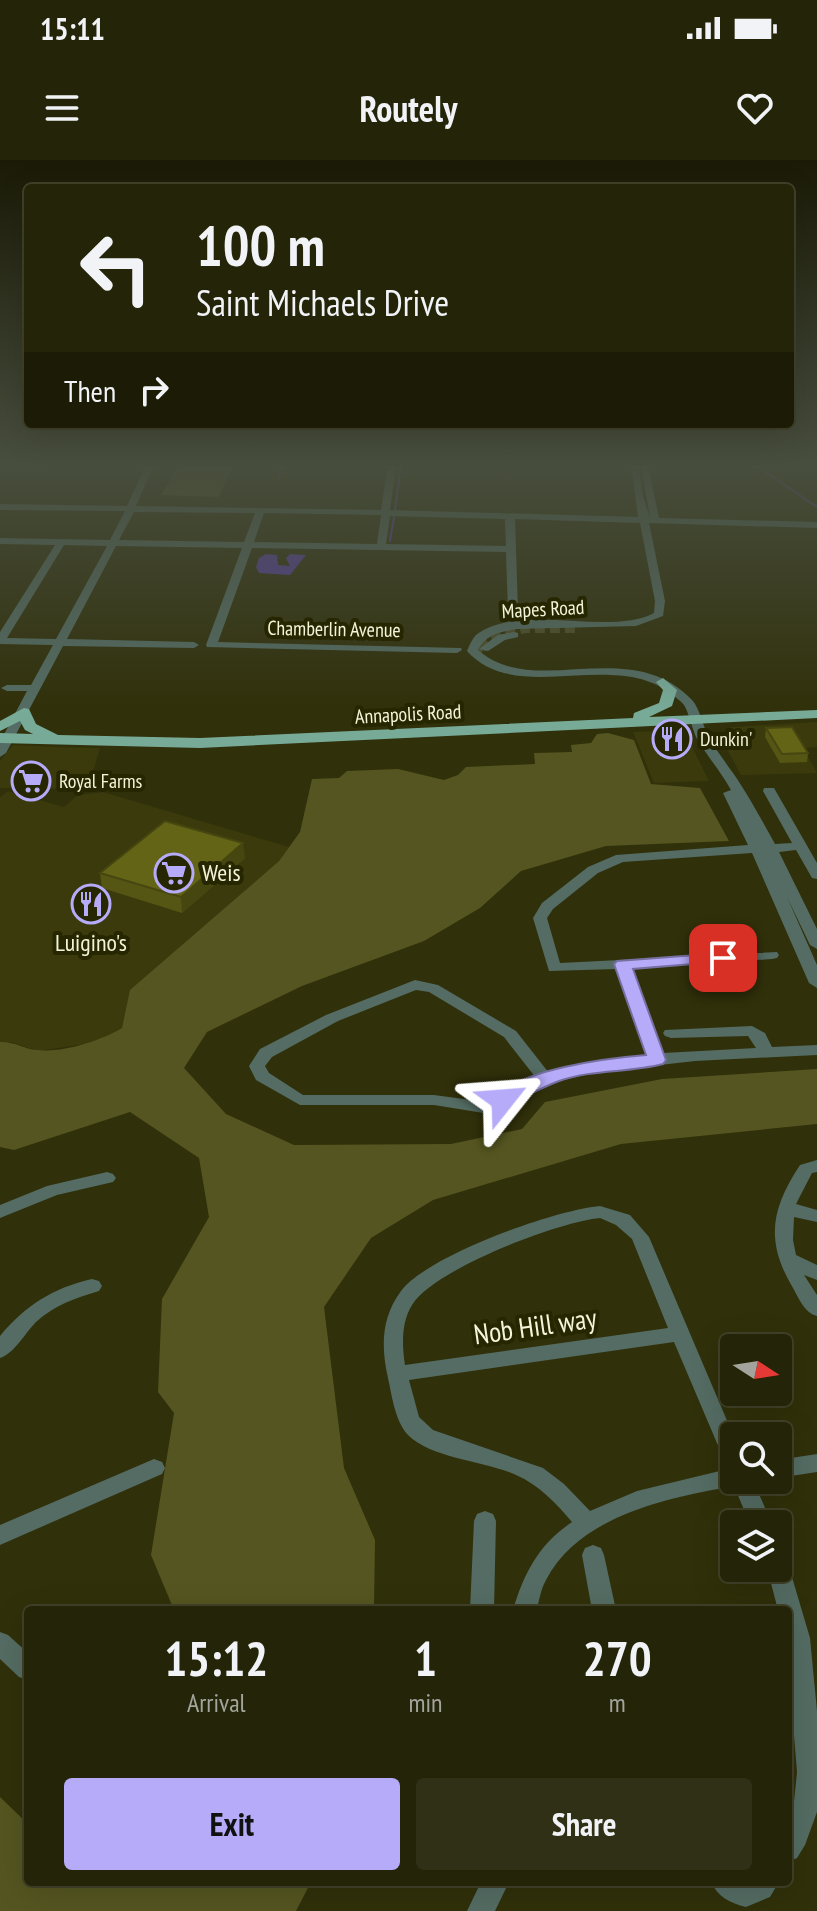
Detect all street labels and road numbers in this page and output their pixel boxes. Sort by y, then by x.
street label: Mapes Road [501,594,585,624]
street label: Chamberlin Avenue [267,615,401,643]
street label: Annapolis Road [354,698,462,730]
street label: Nob Hill way [471,1299,599,1352]

